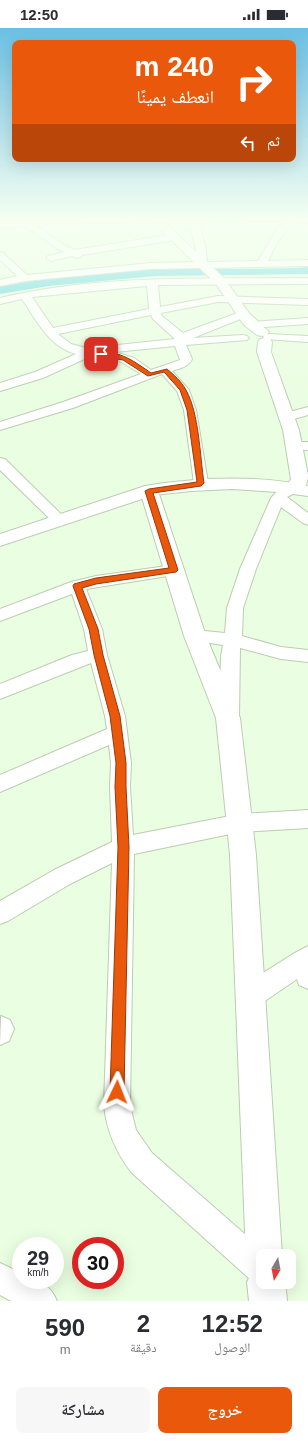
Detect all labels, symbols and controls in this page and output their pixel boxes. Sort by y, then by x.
text: 12:50 [20,6,58,23]
text: 240 m [135,51,214,82]
icon: right [228,56,280,108]
text: انعطف يمينًا [136,87,214,107]
icon: left [237,132,259,154]
text: ثم [267,132,280,149]
pin [84,337,118,371]
icon: arrive [90,343,112,365]
position arrow [96,1071,138,1113]
speed limit sign: 30 [72,1237,124,1289]
text: 29 [27,1247,49,1269]
north arrow [256,1249,296,1289]
map controls [256,1249,296,1289]
text: km/h [27,1267,49,1278]
text: 2 [137,1310,150,1337]
text: 12:52 [202,1310,263,1337]
text: 590 [45,1314,85,1341]
text: دقيقة [130,1340,157,1355]
text: الوصول [214,1340,250,1355]
text: m [60,1342,70,1357]
button: مشاركة [16,1387,150,1433]
button: خروج [158,1387,292,1433]

